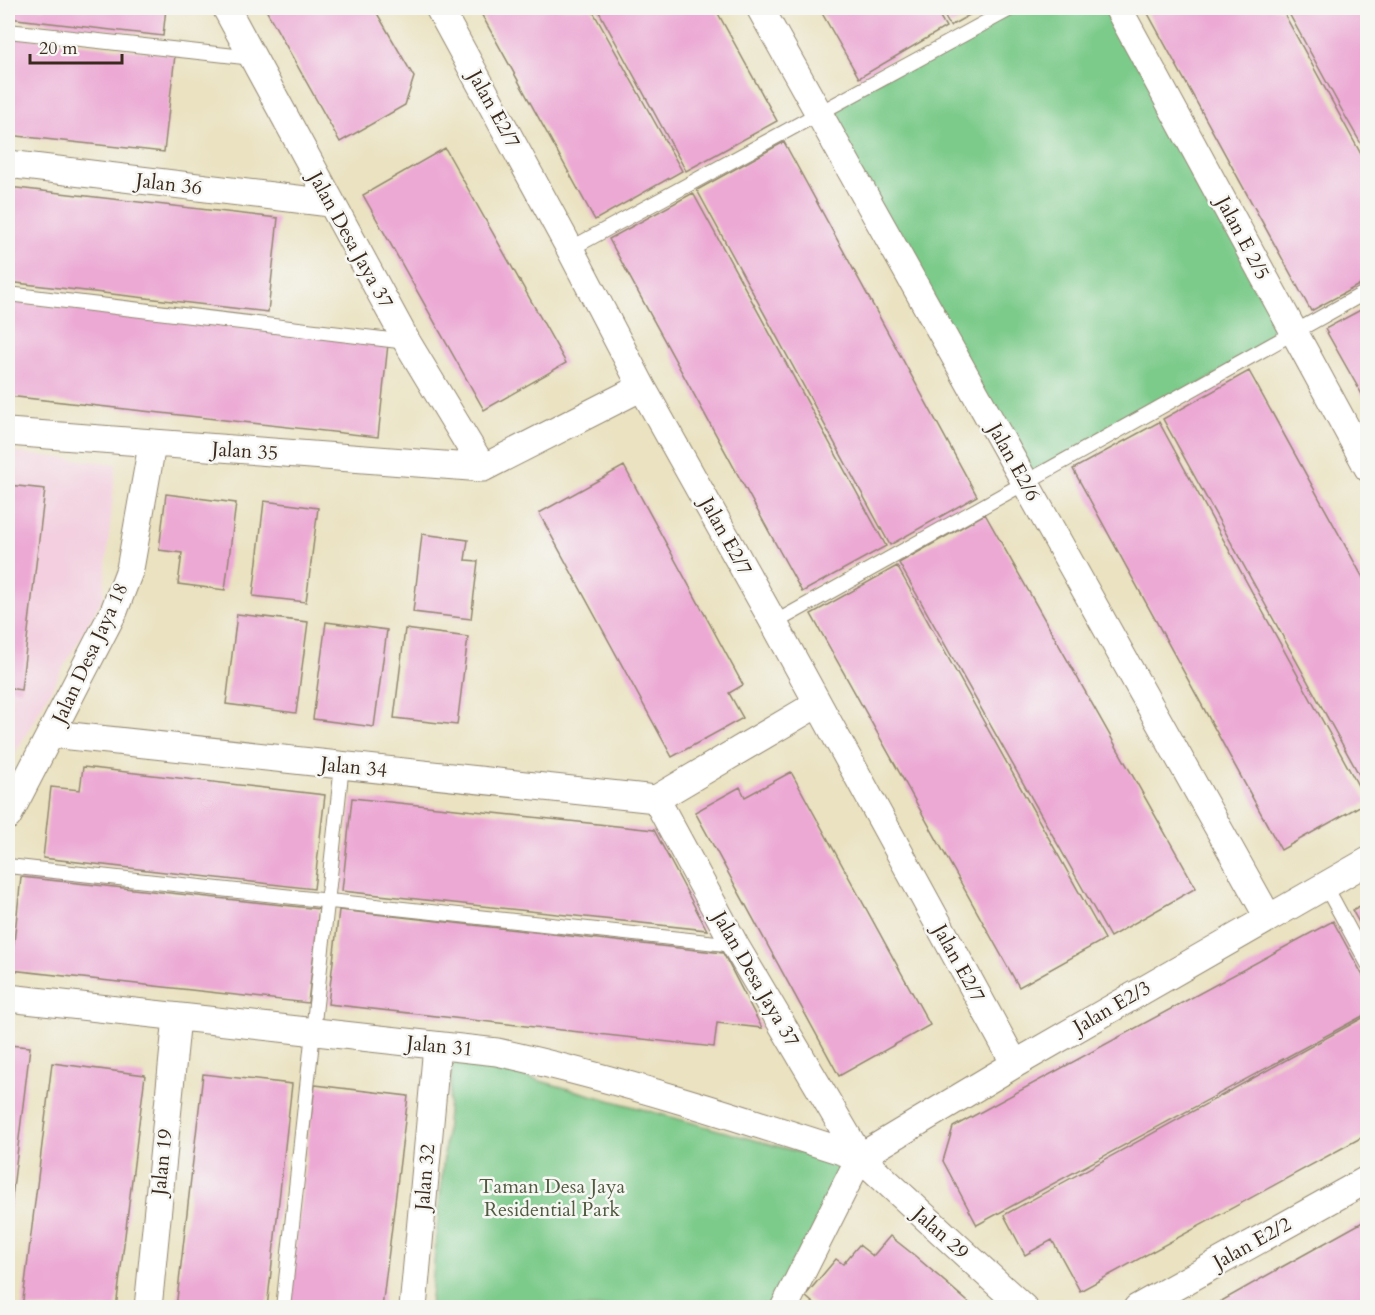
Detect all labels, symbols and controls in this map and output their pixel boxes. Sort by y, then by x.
scale bar [30,27,122,65]
text: 20 m [39,36,78,61]
street label: Jalan E2/7 [460,63,526,153]
street label: Jalan Desa Jaya 37 [301,164,400,313]
street label: Jalan 36 [131,166,204,201]
street label: Jalan E 2/5 [1208,189,1276,284]
street label: Jalan E2/6 [980,416,1046,506]
street label: Jalan 35 [208,435,279,467]
street label: Jalan E2/7 [692,490,758,580]
street label: Jalan Desa Jaya 18 [44,578,134,730]
street label: Jalan 34 [317,750,388,784]
street label: Jalan Desa Jaya 37 [705,904,806,1052]
street label: Jalan E2/7 [925,917,991,1007]
street label: Jalan E2/3 [1066,974,1156,1041]
street label: Jalan 31 [403,1029,474,1063]
street label: Jalan 19 [145,1128,179,1199]
street label: Jalan 32 [408,1143,441,1214]
park label: Taman Desa Jaya Residential Park [479,1173,625,1223]
street label: Jalan 29 [905,1199,975,1265]
street label: Jalan E2/2 [1206,1211,1296,1277]

